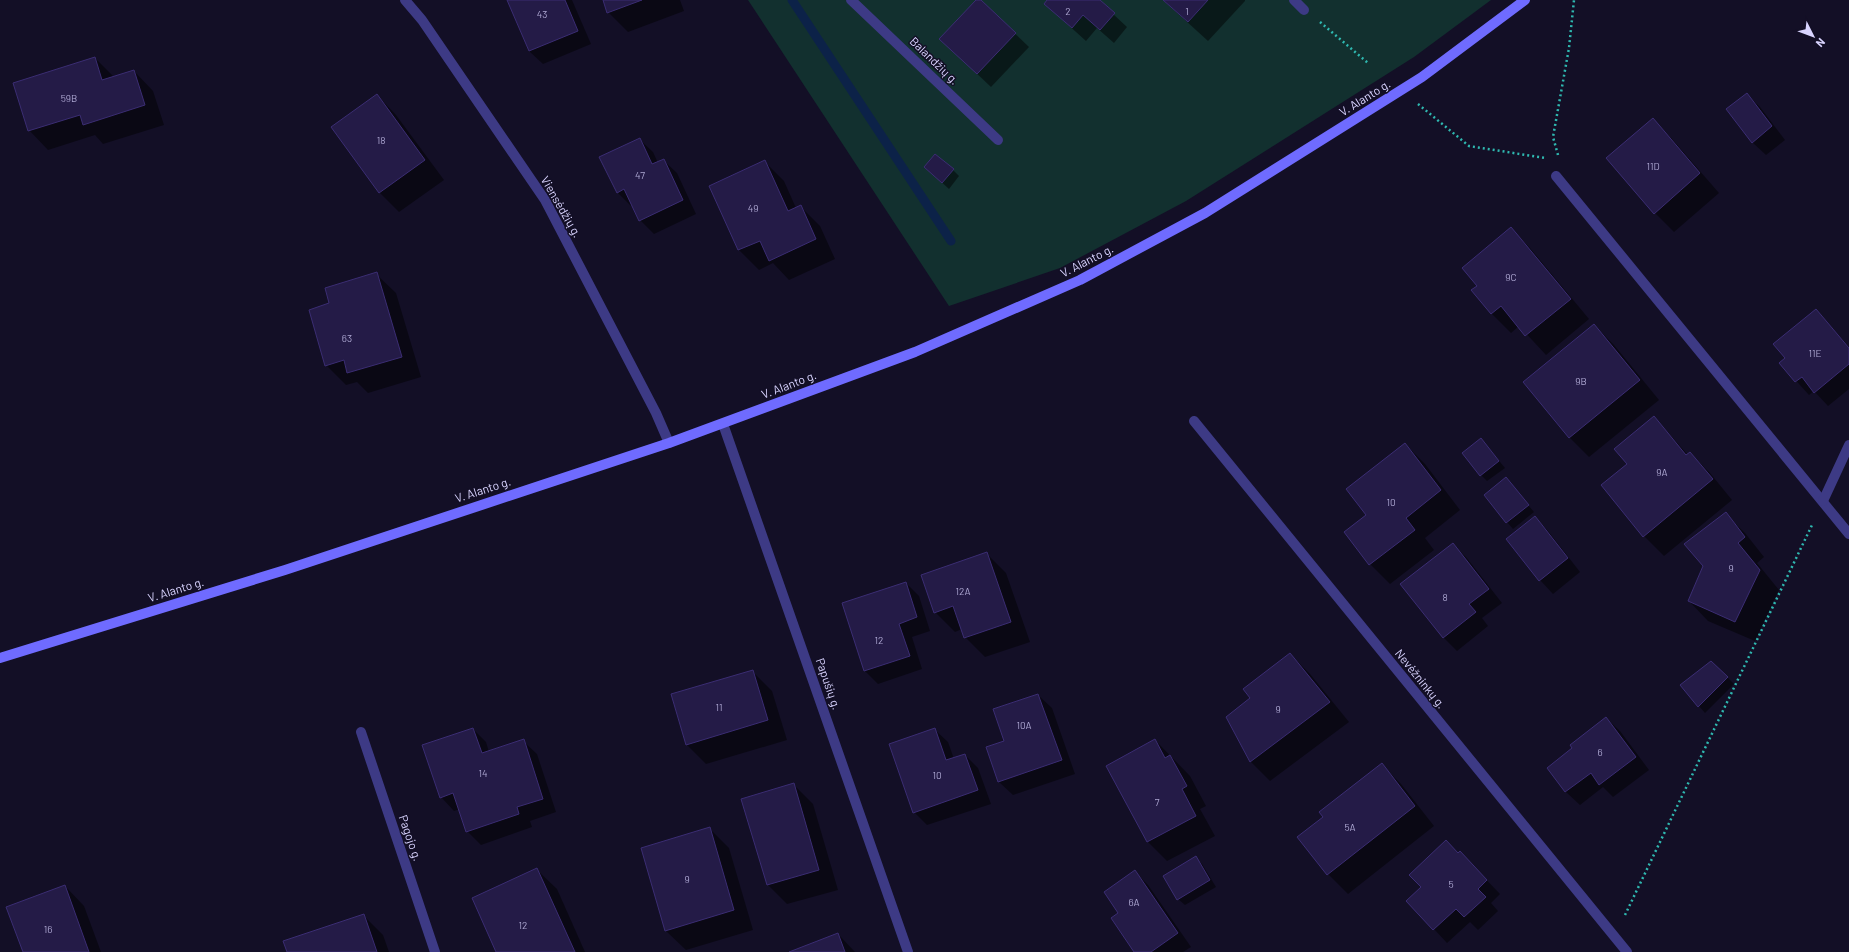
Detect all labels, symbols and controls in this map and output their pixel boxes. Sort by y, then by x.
house number: 2 [1065,5,1071,17]
house number: 1 [1185,5,1189,17]
house number: 43 [537,8,547,20]
north arrow [1793,16,1833,56]
street label: Balandžių g. [907,34,962,87]
text: N [1814,36,1828,50]
street label: V. Alanto g. [1336,76,1393,118]
house number: 59B [61,92,77,104]
house number: 18 [377,134,385,146]
house number: 11D [1646,160,1660,172]
house number: 47 [635,169,645,181]
street label: Viensėdžių g. [539,173,585,240]
house number: 49 [748,202,758,214]
street label: V. Alanto g. [1058,241,1115,279]
house number: 9C [1505,271,1517,283]
house number: 63 [342,332,352,344]
house number: 11E [1808,347,1822,359]
street label: V. Alanto g. [759,367,818,401]
house number: 9B [1575,375,1587,387]
house number: 9A [1656,466,1668,478]
street label: V. Alanto g. [453,473,512,505]
house number: 10 [1386,496,1396,508]
house number: 9 [1728,562,1734,574]
street label: V. Alanto g. [146,574,205,604]
house number: 12A [956,585,970,597]
house number: 8 [1442,591,1448,603]
house number: 12 [875,634,883,646]
street label: Nevėžninkų g. [1393,646,1449,711]
street label: Papušių g. [814,656,844,711]
house number: 11 [715,701,723,713]
house number: 9 [1275,703,1281,715]
house number: 10A [1016,719,1032,731]
house number: 6 [1597,746,1603,758]
house number: 14 [478,767,488,779]
house number: 10 [932,769,942,781]
house number: 7 [1155,796,1160,808]
street label: Pagojo g. [397,813,425,863]
house number: 5A [1344,821,1356,833]
house number: 9 [684,873,690,885]
house number: 5 [1448,878,1454,890]
house number: 6A [1128,896,1140,908]
house number: 12 [519,919,527,931]
house number: 16 [44,923,52,935]

